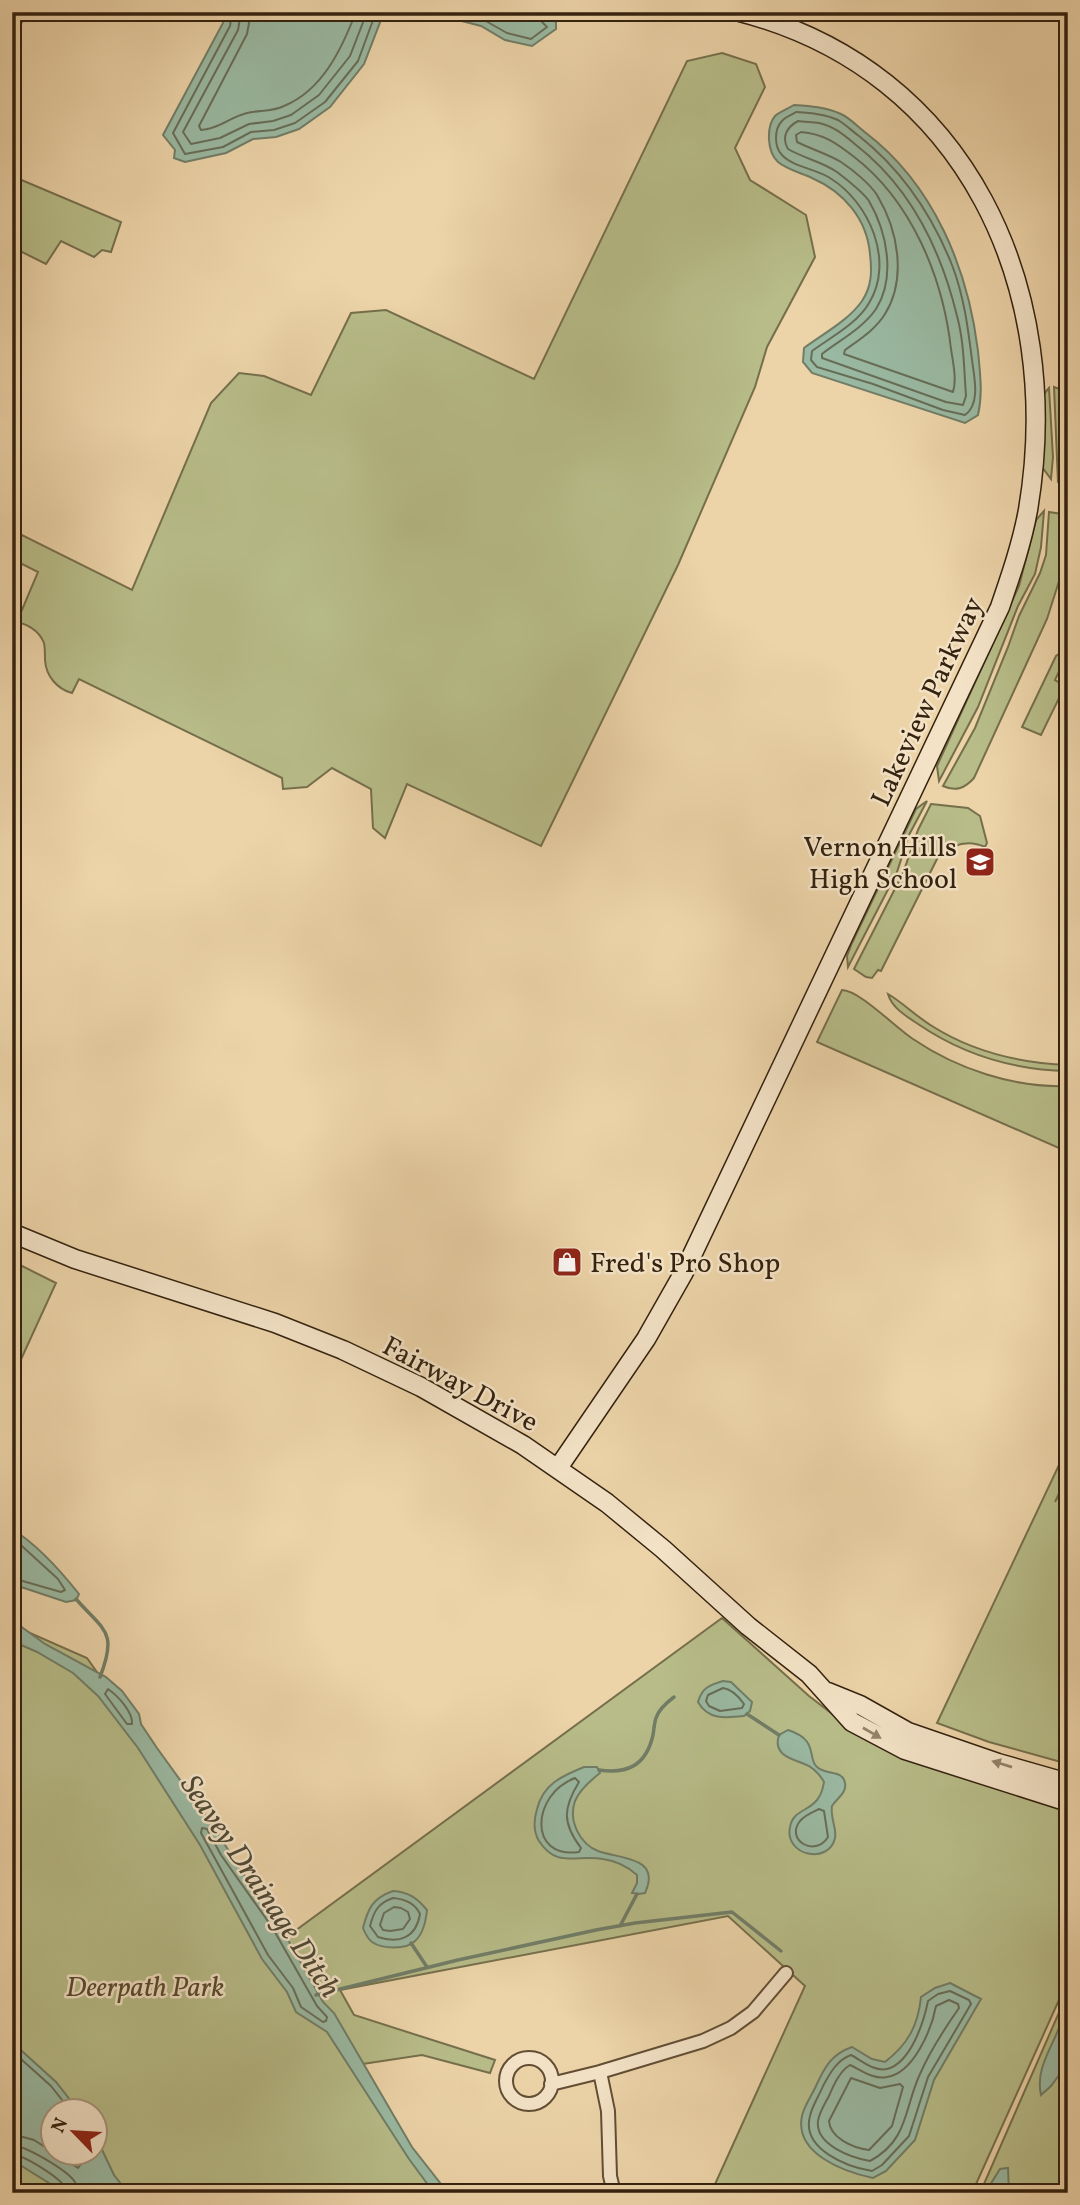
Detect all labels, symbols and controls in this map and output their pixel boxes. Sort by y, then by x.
street label: Lakeview Parkway [863,591,994,813]
place label: Vernon Hills High School [803,829,957,900]
school or university icon: Vernon Hills High School [963,845,997,879]
shop icon: Fred's Pro Shop [550,1245,584,1279]
place label: Fred's Pro Shop [590,1245,780,1284]
street label: Fairway Drive [375,1328,545,1443]
one-way arrow [863,1727,882,1740]
one-way arrow [992,1759,1013,1769]
water label: Seavey Drainage Ditch [169,1767,350,2007]
park label: Deerpath Park [66,1969,224,2008]
north arrow [38,2096,108,2166]
text: N [46,2114,75,2137]

